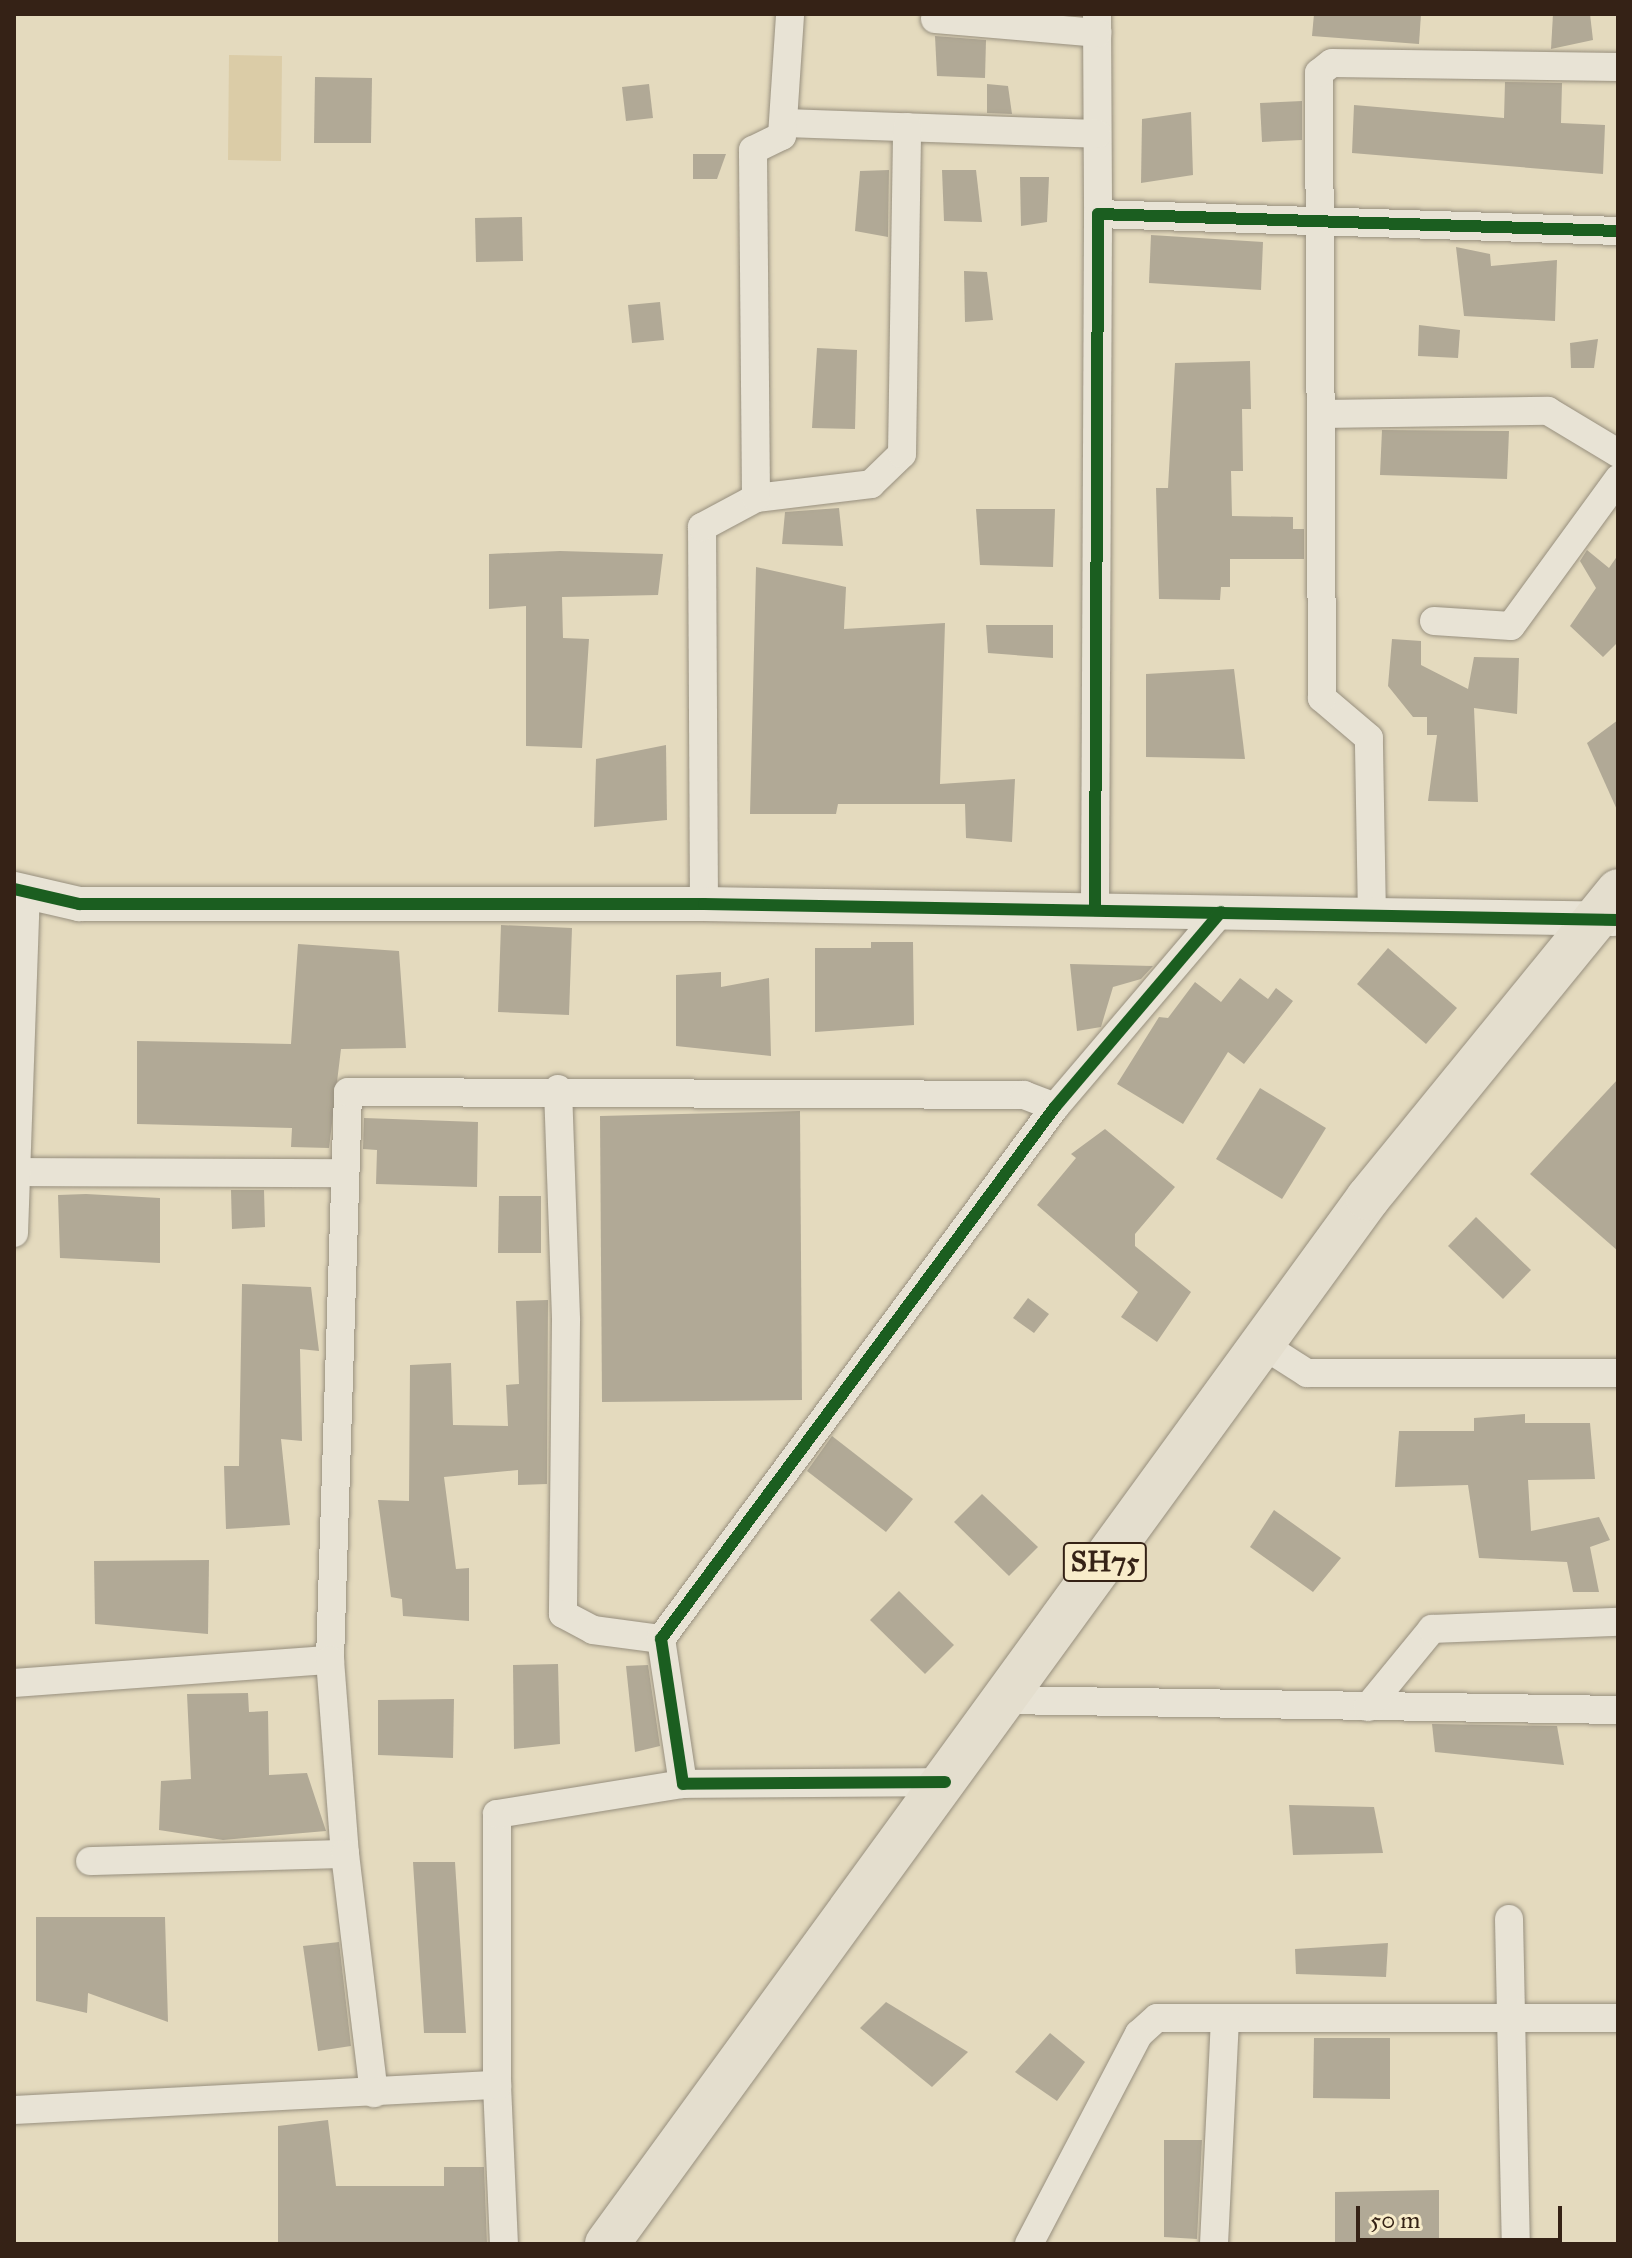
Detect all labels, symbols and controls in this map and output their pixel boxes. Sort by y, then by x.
road number: SH75 [1061,1538,1149,1586]
scale bar [1360,2190,1566,2240]
text: 50 m [1370,2205,1420,2235]

